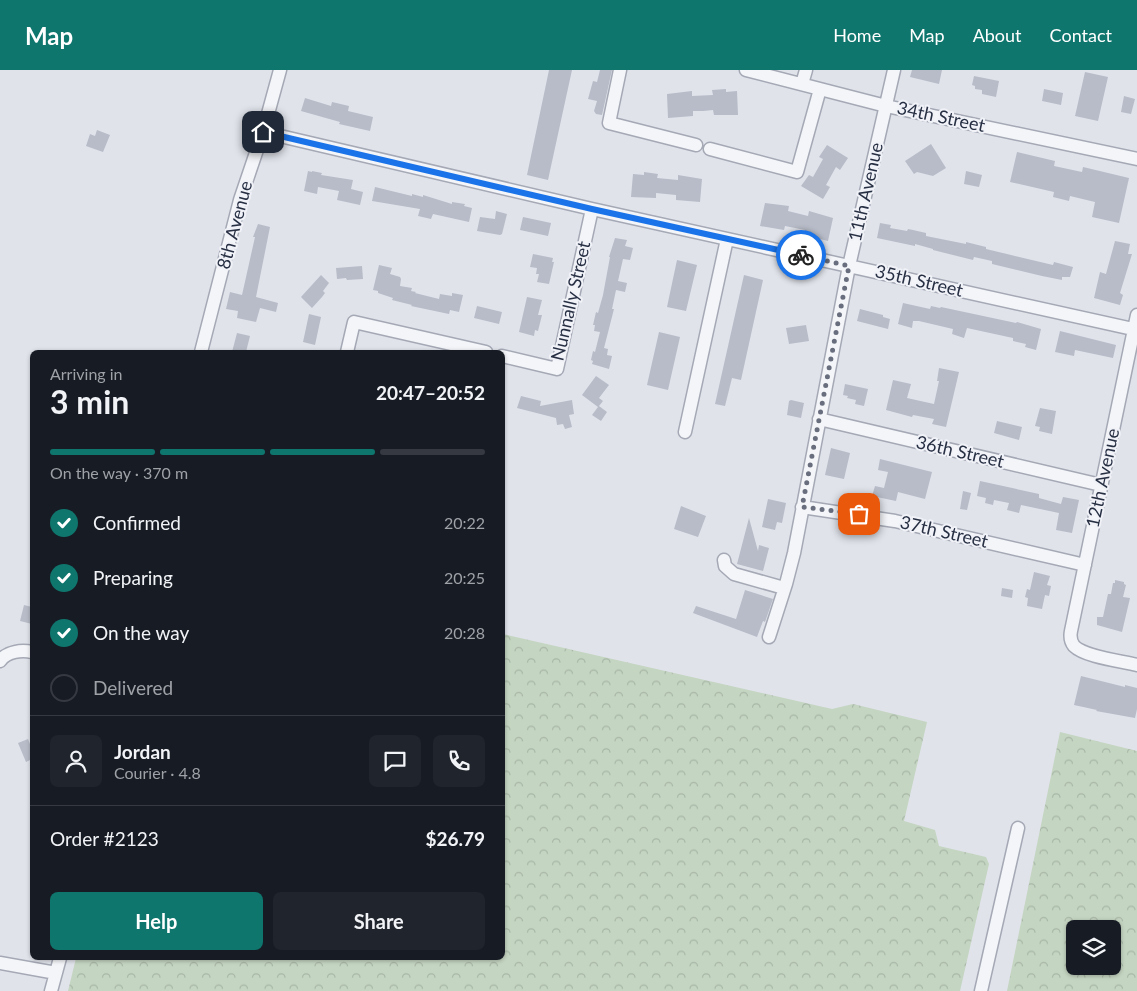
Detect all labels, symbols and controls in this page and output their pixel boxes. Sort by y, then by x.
text: Map [25,21,73,50]
text: Home [833,24,881,46]
text: Map [909,24,945,46]
text: About [973,24,1022,46]
text: Contact [1050,24,1112,46]
street label: 34th Street [895,96,988,136]
pin [242,111,284,153]
icon: home [249,118,277,146]
street label: 11th Avenue [843,140,887,243]
street label: 8th Avenue [212,178,256,271]
courier [776,230,826,280]
street label: Nunnally Street [546,238,595,363]
icon: bike [787,241,815,269]
street label: 35th Street [873,259,966,301]
text: Arriving in [50,364,123,383]
text: 20:47–20:52 [376,381,485,404]
text: 3 min [50,382,129,421]
street label: 12th Avenue [1081,426,1123,529]
street label: 36th Street [914,430,1007,472]
text: On the way · 370 m [50,463,188,482]
pin [838,493,880,535]
icon: bag [845,500,873,528]
icon: check [50,509,78,537]
street label: 37th Street [898,510,991,552]
text: Confirmed [93,511,181,534]
text: 20:22 [444,513,485,532]
icon: check [50,564,78,592]
text: Preparing [93,566,173,589]
text: 20:25 [444,568,485,587]
icon: check [50,619,78,647]
text: On the way [93,621,189,644]
text: 20:28 [444,623,485,642]
text: Delivered [93,676,173,699]
button: person [50,735,102,787]
button: chat [369,735,421,787]
button: phone [433,735,485,787]
text: Jordan [114,740,171,763]
text: Courier · 4.8 [114,763,201,782]
text: Order #2123 [50,827,159,850]
text: $26.79 [425,827,485,850]
button: Help [50,892,263,950]
button: Share [273,892,485,950]
map controls [1066,920,1121,975]
button: layers [1066,920,1121,975]

